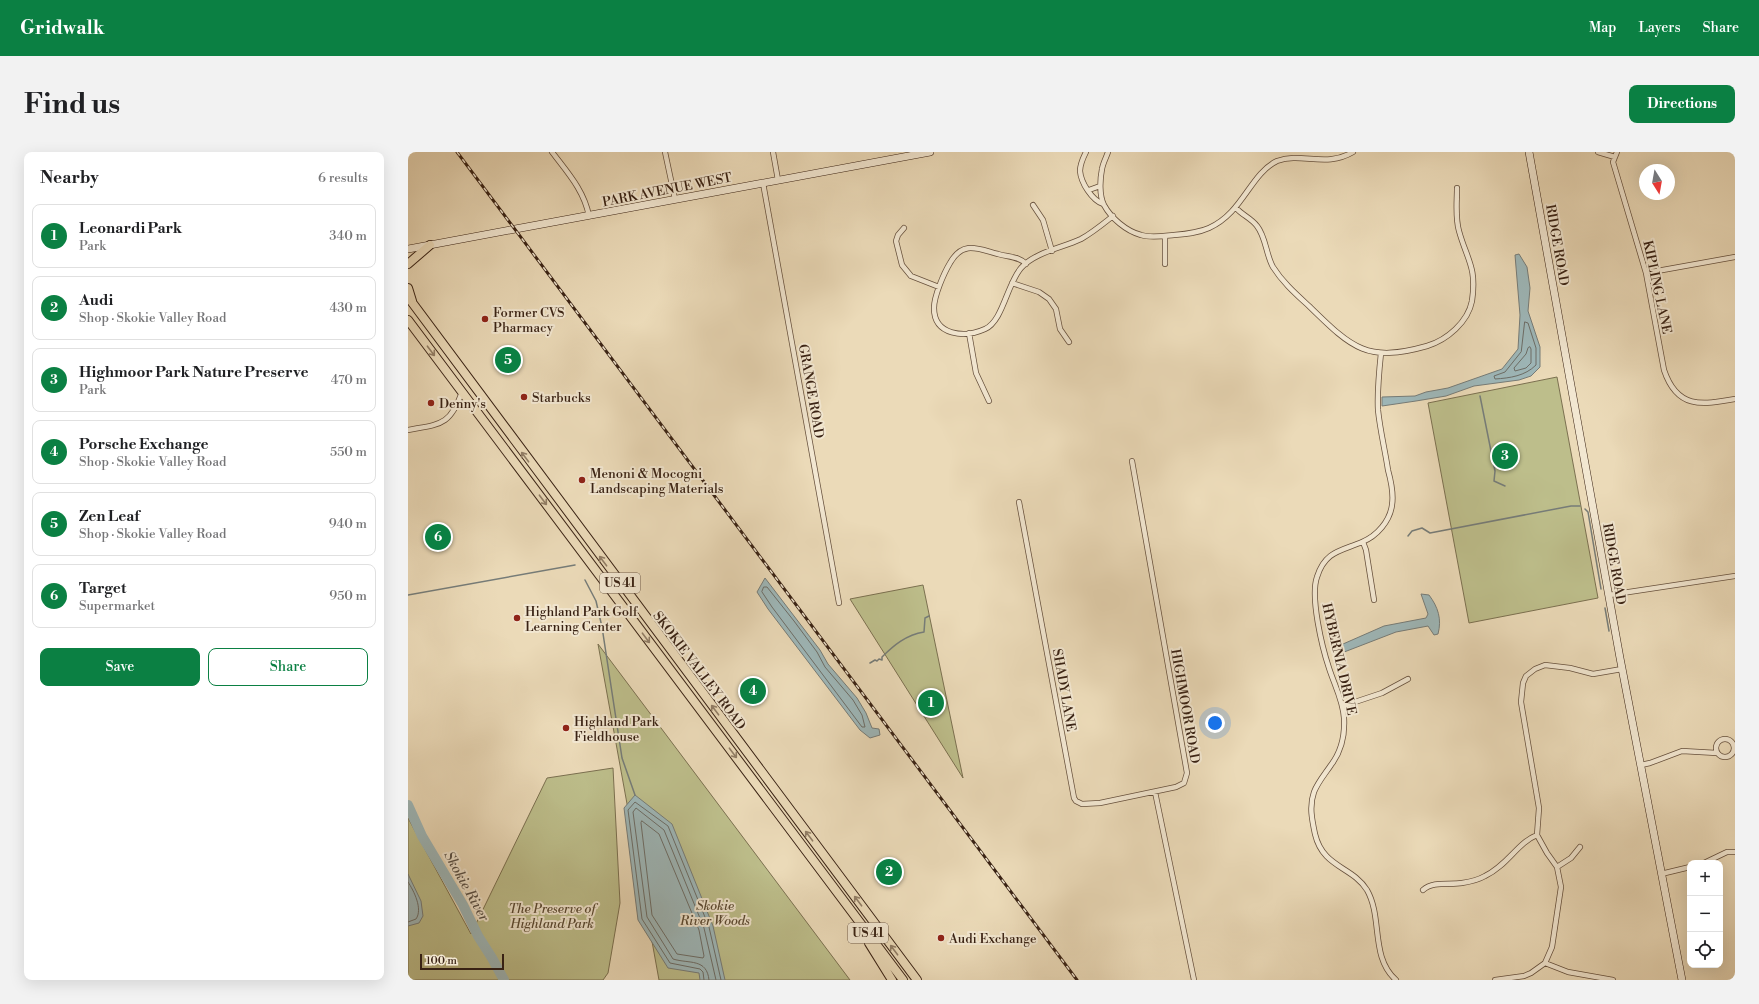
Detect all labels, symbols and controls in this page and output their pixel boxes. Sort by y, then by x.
text: Gridwalk [20,16,104,40]
text: Map [1589,19,1616,37]
text: Layers [1638,19,1681,37]
text: Share [1703,19,1739,37]
button: Directions [1629,85,1735,123]
text: Find us [24,87,120,122]
north arrow [1639,164,1675,200]
text: Nearby [40,167,99,189]
text: 6 results [318,170,368,186]
street label: PARK AVENUE WEST [601,170,733,210]
street label: RIDGE ROAD [1542,203,1572,287]
text: Leonardi Park [79,219,182,238]
text: 1 [51,228,57,244]
text: 340 m [329,228,367,244]
text: Park [79,238,106,254]
street label: KIPLING LANE [1639,239,1675,335]
text: Audi [79,291,113,310]
text: 2 [50,300,58,316]
text: 430 m [329,300,367,316]
place label: Former CVS Pharmacy [493,305,565,336]
text: Shop · Skokie Valley Road [79,310,226,326]
marker: Former CVS Pharmacy [480,314,490,324]
street label: GRANGE ROAD [795,343,827,440]
pin: 5 [495,345,521,375]
one-way arrow [427,346,436,357]
text: Highmoor Park Nature Preserve [79,363,308,382]
text: 3 [50,372,58,388]
text: 470 m [331,372,367,388]
text: Park [79,382,106,398]
place label: Starbucks [532,390,591,406]
marker: Starbucks [519,392,529,402]
place label: Denny's [439,396,486,412]
marker: Denny's [426,398,436,408]
text: Porsche Exchange [79,435,208,454]
pin: 3 [1492,441,1518,471]
text: 4 [50,444,58,460]
text: 550 m [330,444,367,460]
one-way arrow [521,451,530,462]
text: Shop · Skokie Valley Road [79,454,226,470]
place label: Menoni & Mocogni Landscaping Materials [590,466,724,497]
marker: Menoni & Mocogni Landscaping Materials [577,475,587,485]
one-way arrow [539,494,547,505]
text: Zen Leaf [79,507,140,526]
text: 5 [50,516,58,532]
text: 940 m [329,516,367,532]
pin: 6 [425,522,451,552]
street label: RIDGE ROAD [1599,522,1629,606]
text: Shop · Skokie Valley Road [79,526,226,542]
one-way arrow [599,555,607,566]
road number: US 41 [600,573,640,593]
text: Target [79,579,126,598]
text: 6 [50,588,58,604]
text: 950 m [329,588,367,604]
text: Supermarket [79,598,155,614]
street label: HYBERNIA DRIVE [1318,602,1360,717]
place label: Highland Park Golf Learning Center [525,604,639,635]
street label: SKOKIE VALLEY ROAD [649,608,749,733]
marker: Highland Park Golf Learning Center [512,613,522,623]
one-way arrow [642,632,650,643]
street label: SHADY LANE [1049,647,1079,733]
button: Save [40,648,200,686]
button: Share [208,648,368,686]
street label: HIGHMOOR ROAD [1167,648,1203,765]
pin: 4 [740,676,766,706]
pin: 1 [918,688,944,718]
one-way arrow [711,704,719,715]
your location [1205,713,1225,733]
place label: Highland Park Fieldhouse [574,714,660,745]
marker: Highland Park Fieldhouse [561,723,571,733]
one-way arrow [729,747,737,758]
one-way arrow [805,831,813,842]
water label: Skokie River [439,848,493,926]
pin: 2 [876,857,902,887]
map controls [1687,860,1723,968]
button: + [1687,860,1723,896]
one-way arrow [854,896,862,907]
button: − [1687,896,1723,932]
park label: Skokie River Woods [679,898,750,929]
park label: The Preserve of Highland Park [509,901,598,932]
road number: US 41 [848,923,888,943]
place label: Audi Exchange [948,931,1037,947]
button: locate [1687,932,1723,968]
marker: Audi Exchange [936,933,946,943]
one-way arrow [890,944,898,955]
scale bar [420,952,504,971]
text: 100 m [426,954,457,968]

